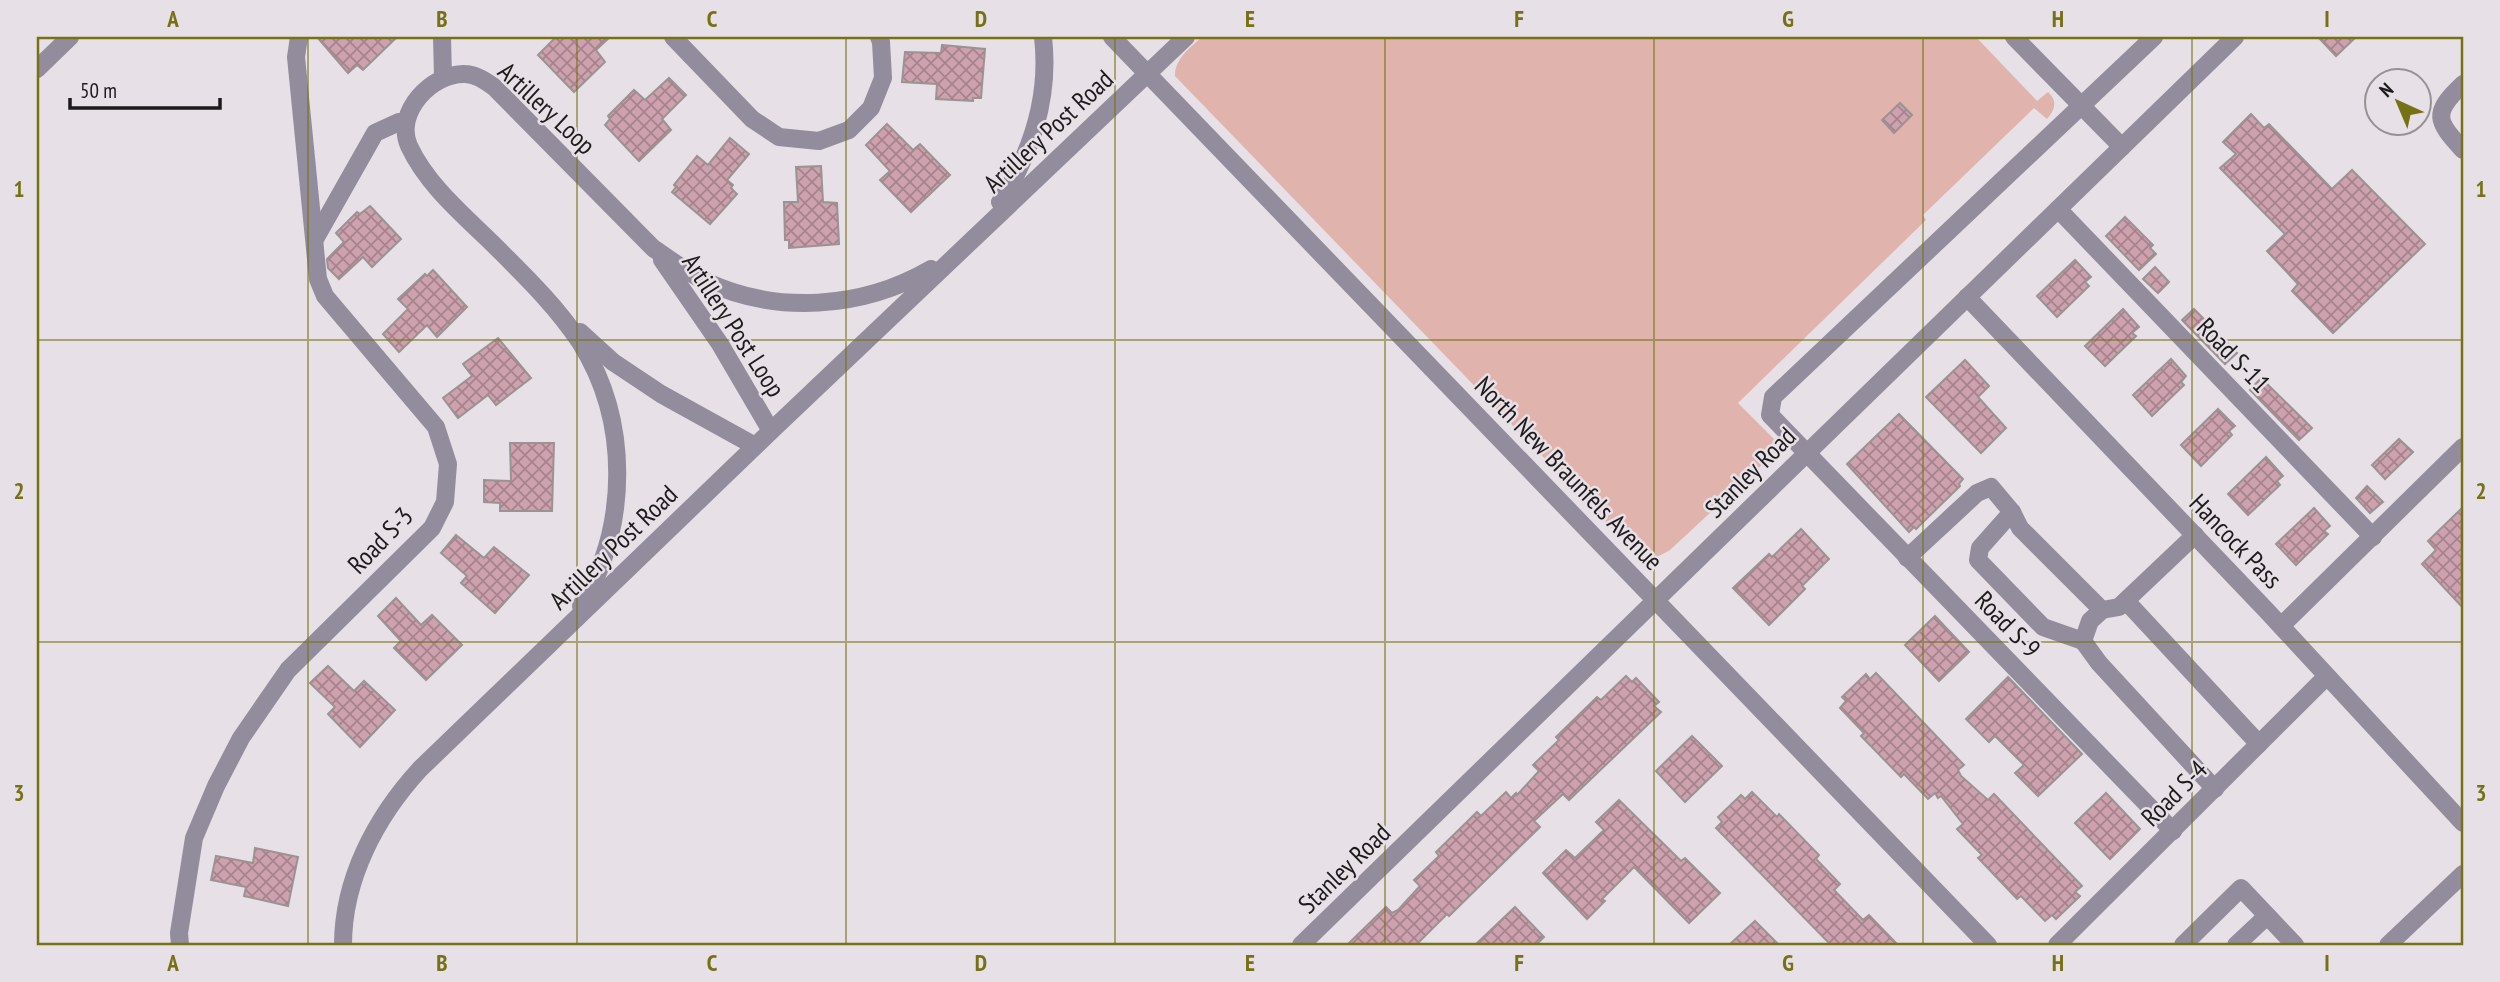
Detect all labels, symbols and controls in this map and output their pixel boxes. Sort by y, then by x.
text: A [166,4,179,33]
text: B [436,4,448,33]
text: C [707,4,718,33]
text: D [975,4,987,33]
text: E [1245,4,1255,33]
text: F [1514,4,1524,33]
text: G [1782,4,1794,33]
text: H [2052,4,2064,33]
text: I [2324,4,2330,33]
street label: Artillery Loop [492,55,602,161]
street label: Artillery Post Road [976,63,1120,199]
scale bar [70,66,220,110]
north arrow [2364,66,2434,136]
text: 50 m [80,77,117,104]
text: N [2374,78,2398,102]
text: 1 [14,174,25,203]
text: 1 [2476,174,2487,203]
street label: Artillery Post Loop [675,247,793,403]
street label: Road S-11 [2190,310,2278,400]
street label: North New Braunfels Avenue [1468,369,1670,577]
street label: Stanley Road [1698,420,1802,524]
text: 2 [14,476,25,505]
text: 2 [2476,476,2487,505]
street label: Artillery Post Road [542,478,684,616]
street label: Hancock Pass [2183,487,2289,595]
street label: Road S-3 [340,500,420,580]
street label: Road S-9 [1968,584,2048,664]
street label: Road S-4 [2134,753,2214,833]
text: 3 [14,778,25,807]
text: 3 [2476,778,2487,807]
street label: Stanley Road [1291,816,1397,920]
text: A [166,948,179,977]
text: B [436,948,448,977]
text: C [707,948,718,977]
text: D [975,948,987,977]
text: E [1245,948,1255,977]
text: F [1514,948,1524,977]
text: G [1782,948,1794,977]
text: H [2052,948,2064,977]
text: I [2324,948,2330,977]

